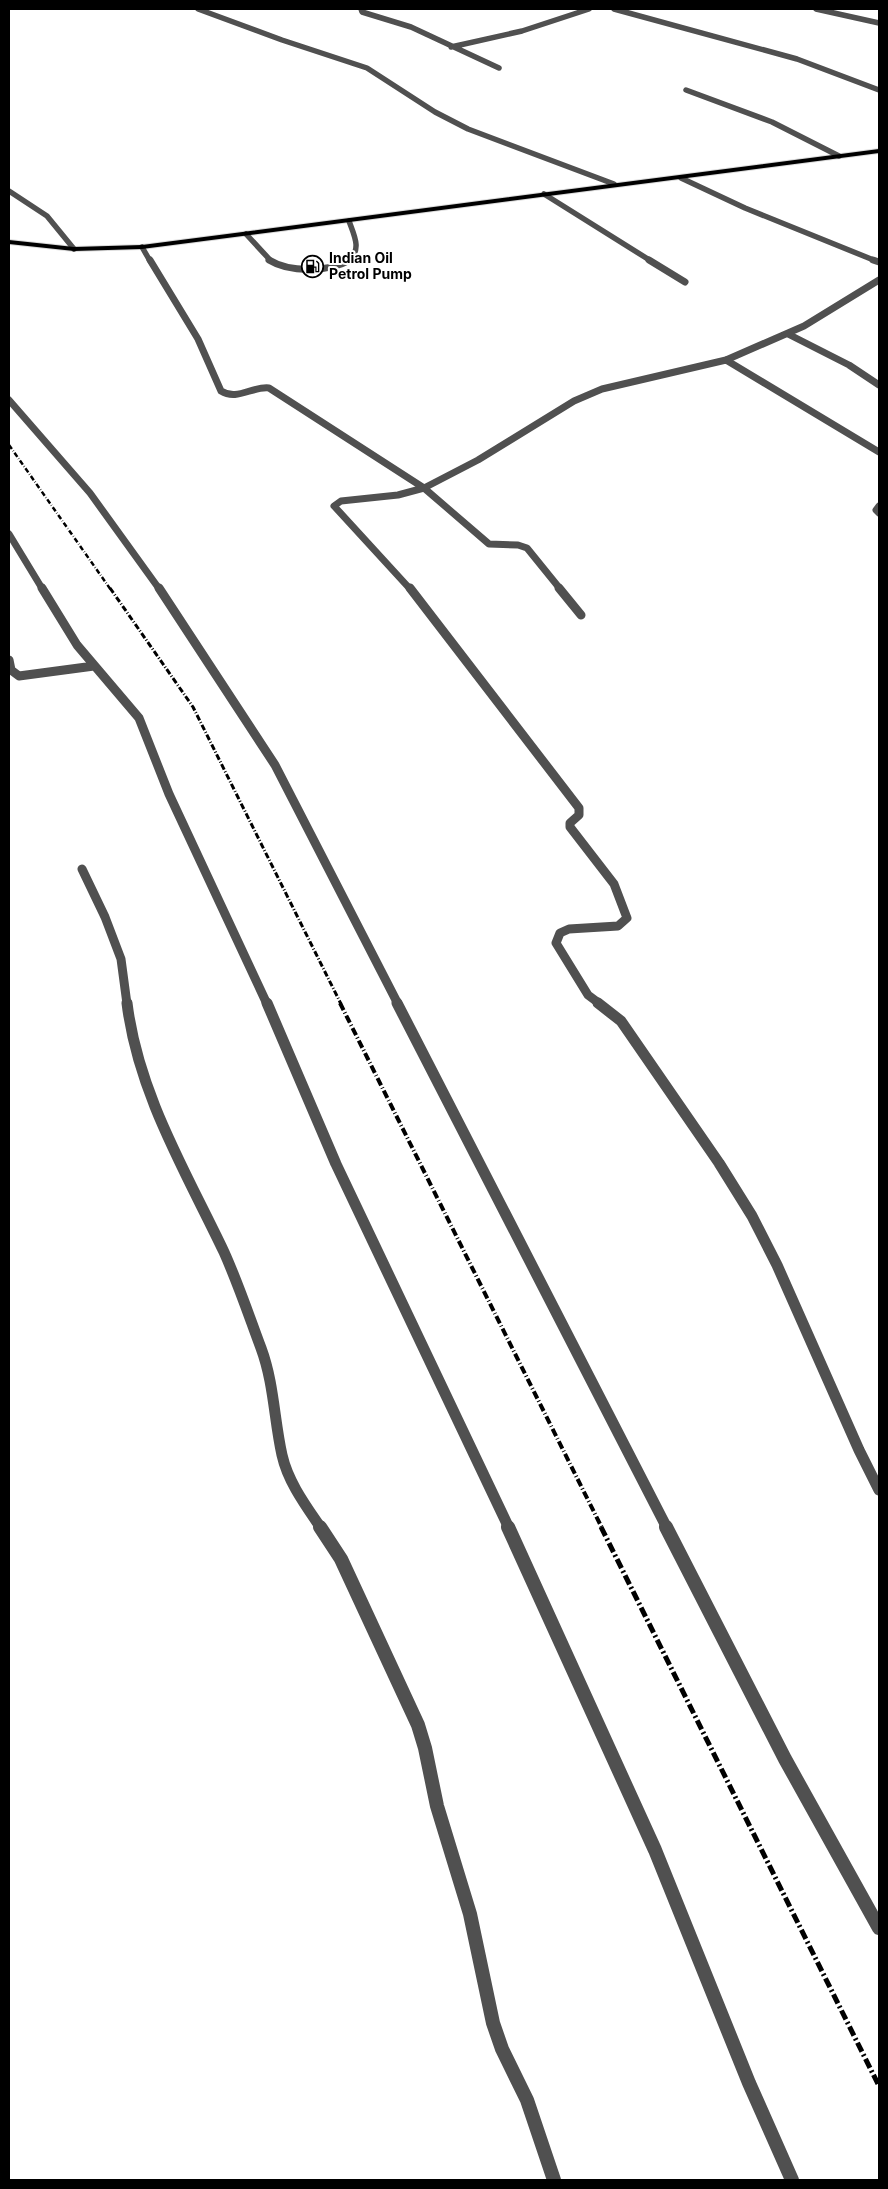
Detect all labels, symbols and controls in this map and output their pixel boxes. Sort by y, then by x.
place label: Indian Oil Petrol Pump [329,249,412,282]
fuel station icon: Indian Oil Petrol Pump [301,254,325,278]

